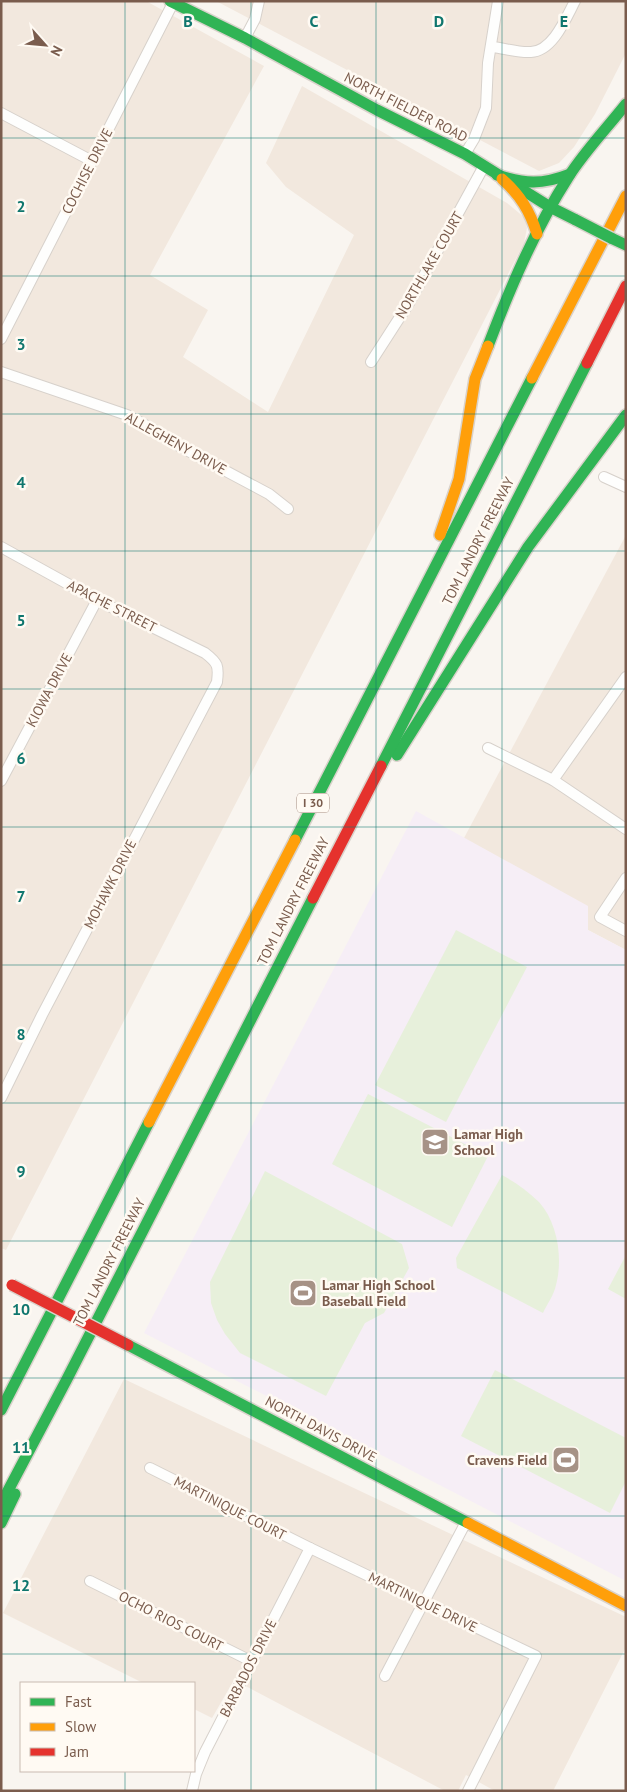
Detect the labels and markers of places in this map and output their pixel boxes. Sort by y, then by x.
place label: Lamar High School [454,1125,523,1159]
school or university icon: Lamar High School [420,1127,450,1157]
place label: Lamar High School Baseball Field [322,1276,436,1310]
sports icon: Lamar High School Baseball Field [288,1278,318,1308]
sports icon: Cravens Field [551,1445,581,1475]
place label: Cravens Field [467,1451,547,1469]

